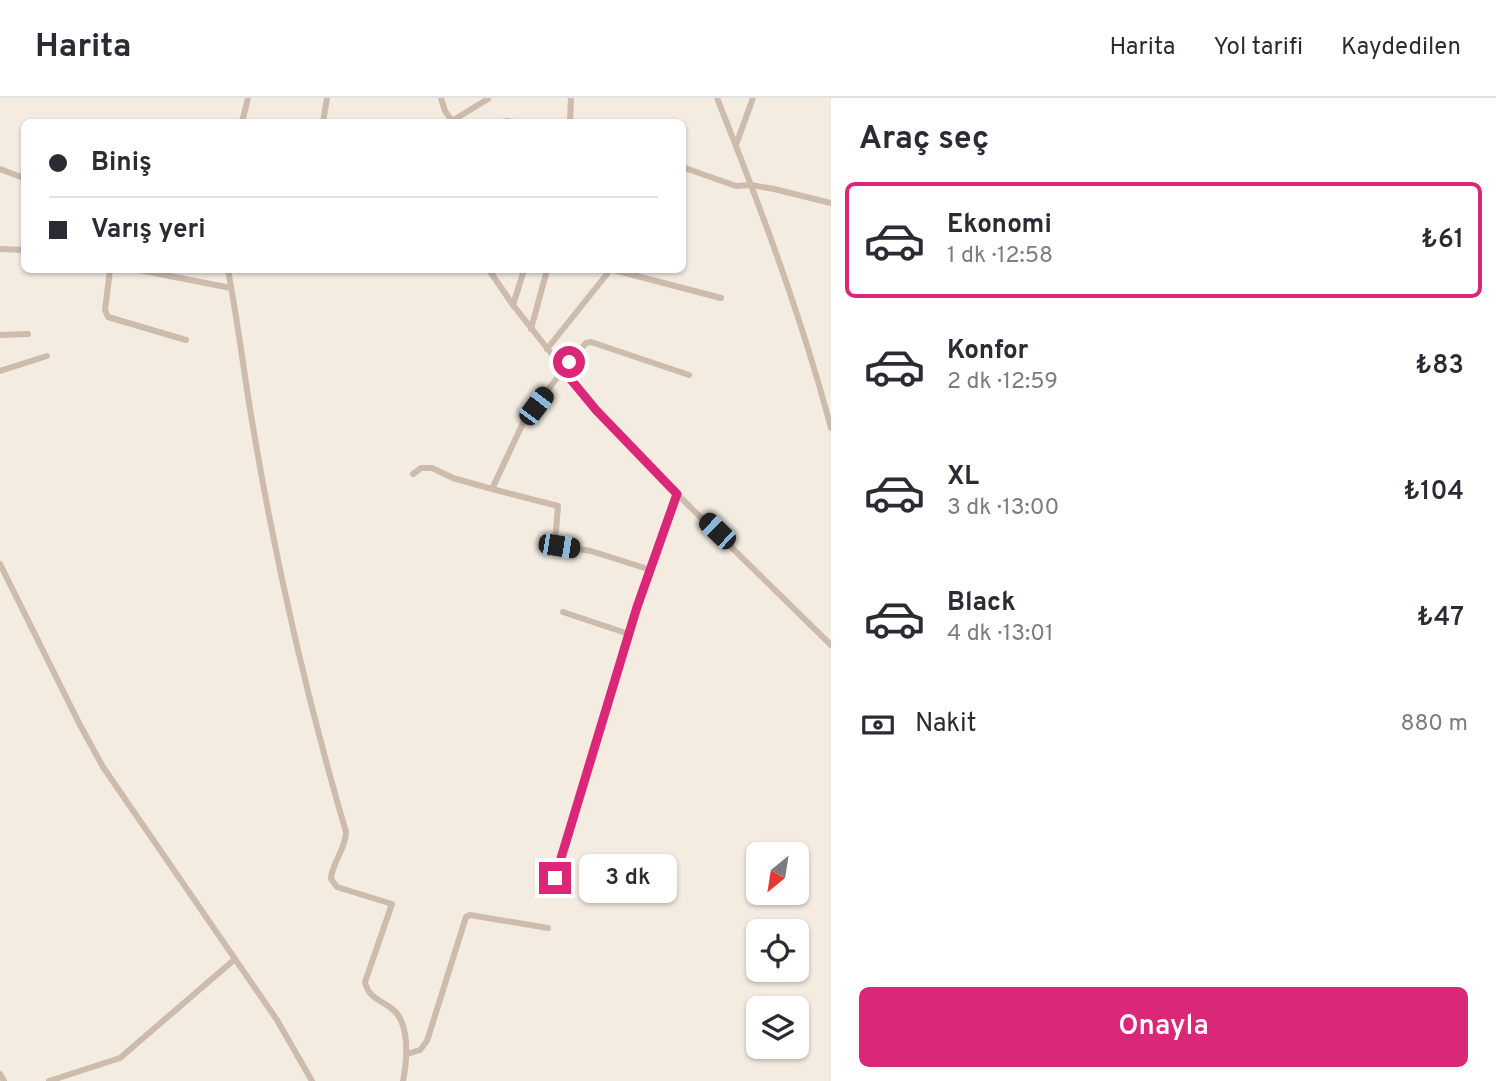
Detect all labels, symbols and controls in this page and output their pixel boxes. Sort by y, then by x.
text: Harita [35,27,132,69]
text: Harita [1110,33,1175,63]
text: Yol tarifi [1213,33,1303,63]
text: Kaydedilen [1341,33,1461,63]
text: Araç seç [859,120,989,160]
text: Biniş [91,147,152,180]
icon: car [863,209,926,272]
text: Ekonomi [947,209,1052,242]
text: Varış yeri [91,214,206,247]
text: ₺61 [1421,224,1464,257]
text: 1 dk · 12:58 [947,242,1053,271]
icon: car [863,335,926,398]
text: Konfor [947,335,1028,368]
route start [553,346,585,378]
text: ₺83 [1415,350,1464,383]
text: 2 dk · 12:59 [947,368,1058,397]
car [515,383,558,429]
icon: car [863,461,926,524]
text: XL [947,461,979,494]
text: ₺104 [1403,476,1464,509]
text: 3 dk · 13:00 [947,494,1059,523]
car [695,509,740,553]
car [537,532,582,560]
icon: car [863,587,926,650]
text: Black [947,587,1016,620]
text: ₺47 [1417,602,1464,635]
text: 4 dk · 13:01 [947,620,1054,649]
icon: cash [859,706,897,744]
text: Nakit [915,708,977,741]
text: 880 m [1400,710,1468,739]
north arrow [746,842,808,905]
map controls [746,842,809,1059]
callout: 3 dk [580,854,678,902]
route end [539,862,571,894]
text: 3 dk [605,864,651,893]
button: locate [746,919,809,982]
button: Onayla [859,987,1468,1067]
button: layers [746,996,809,1059]

